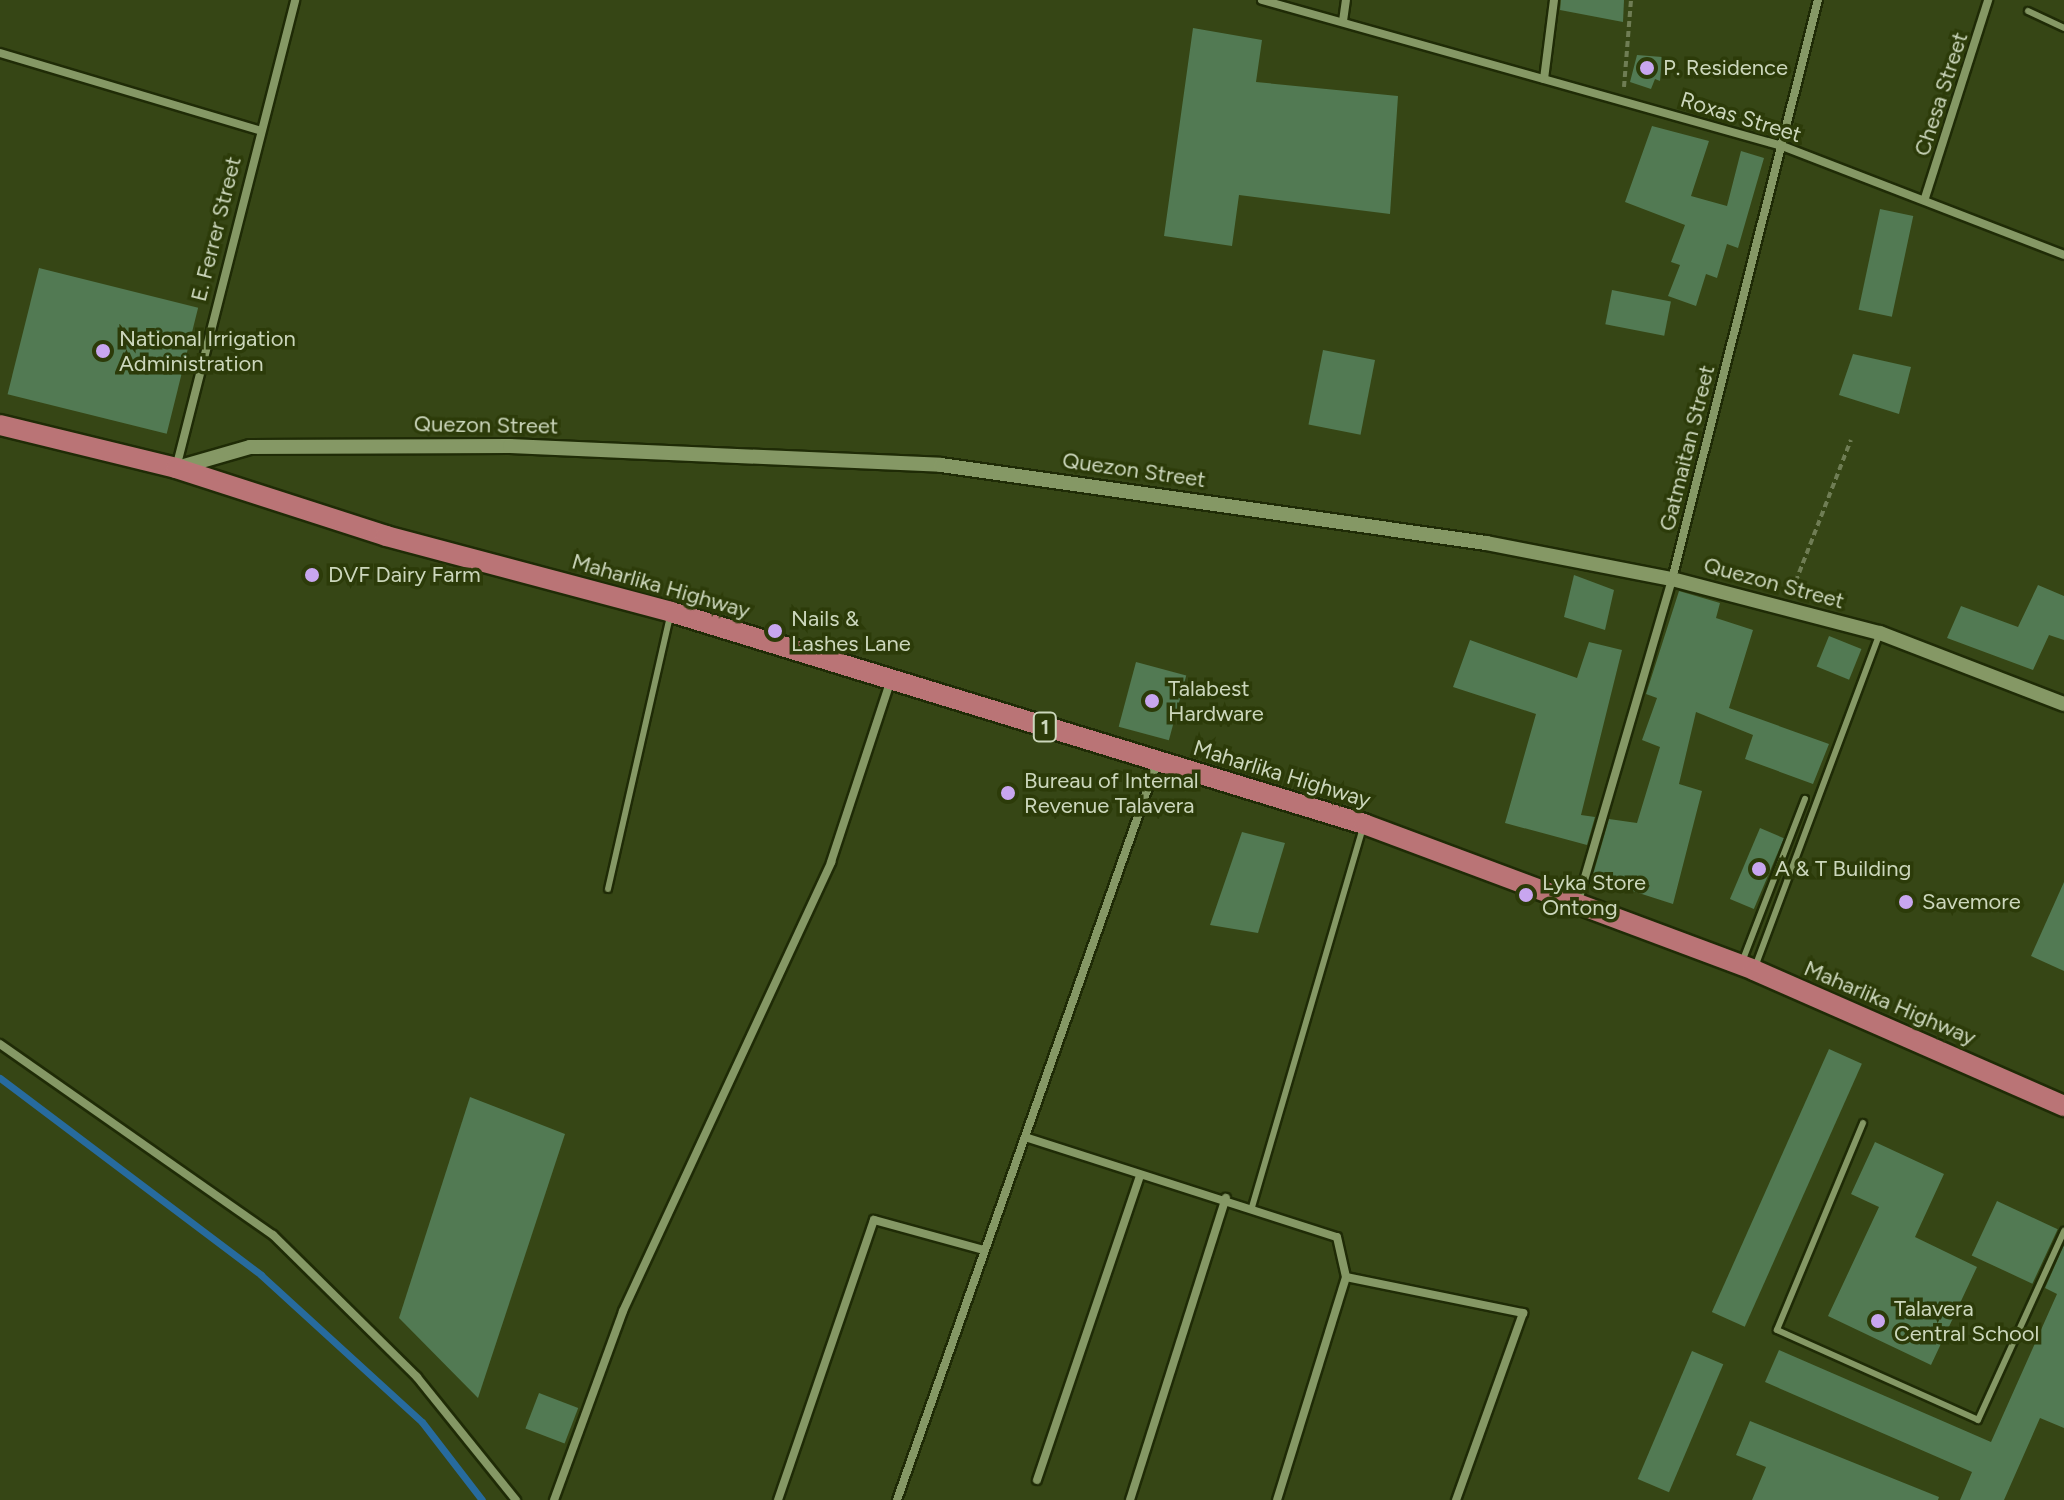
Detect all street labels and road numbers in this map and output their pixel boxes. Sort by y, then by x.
street label: Chesa Street [1909,29,1973,159]
street label: Roxas Street [1677,86,1805,148]
street label: E. Ferrer Street [185,154,247,304]
street label: Gatmaitan Street [1654,362,1720,534]
street label: Quezon Street [414,411,558,439]
street label: Quezon Street [1061,447,1207,493]
street label: Maharlika Highway [569,548,753,624]
street label: Quezon Street [1701,552,1847,614]
road number: 1 [1031,711,1059,743]
street label: Maharlika Highway [1190,734,1374,814]
street label: Maharlika Highway [1800,955,1980,1051]

